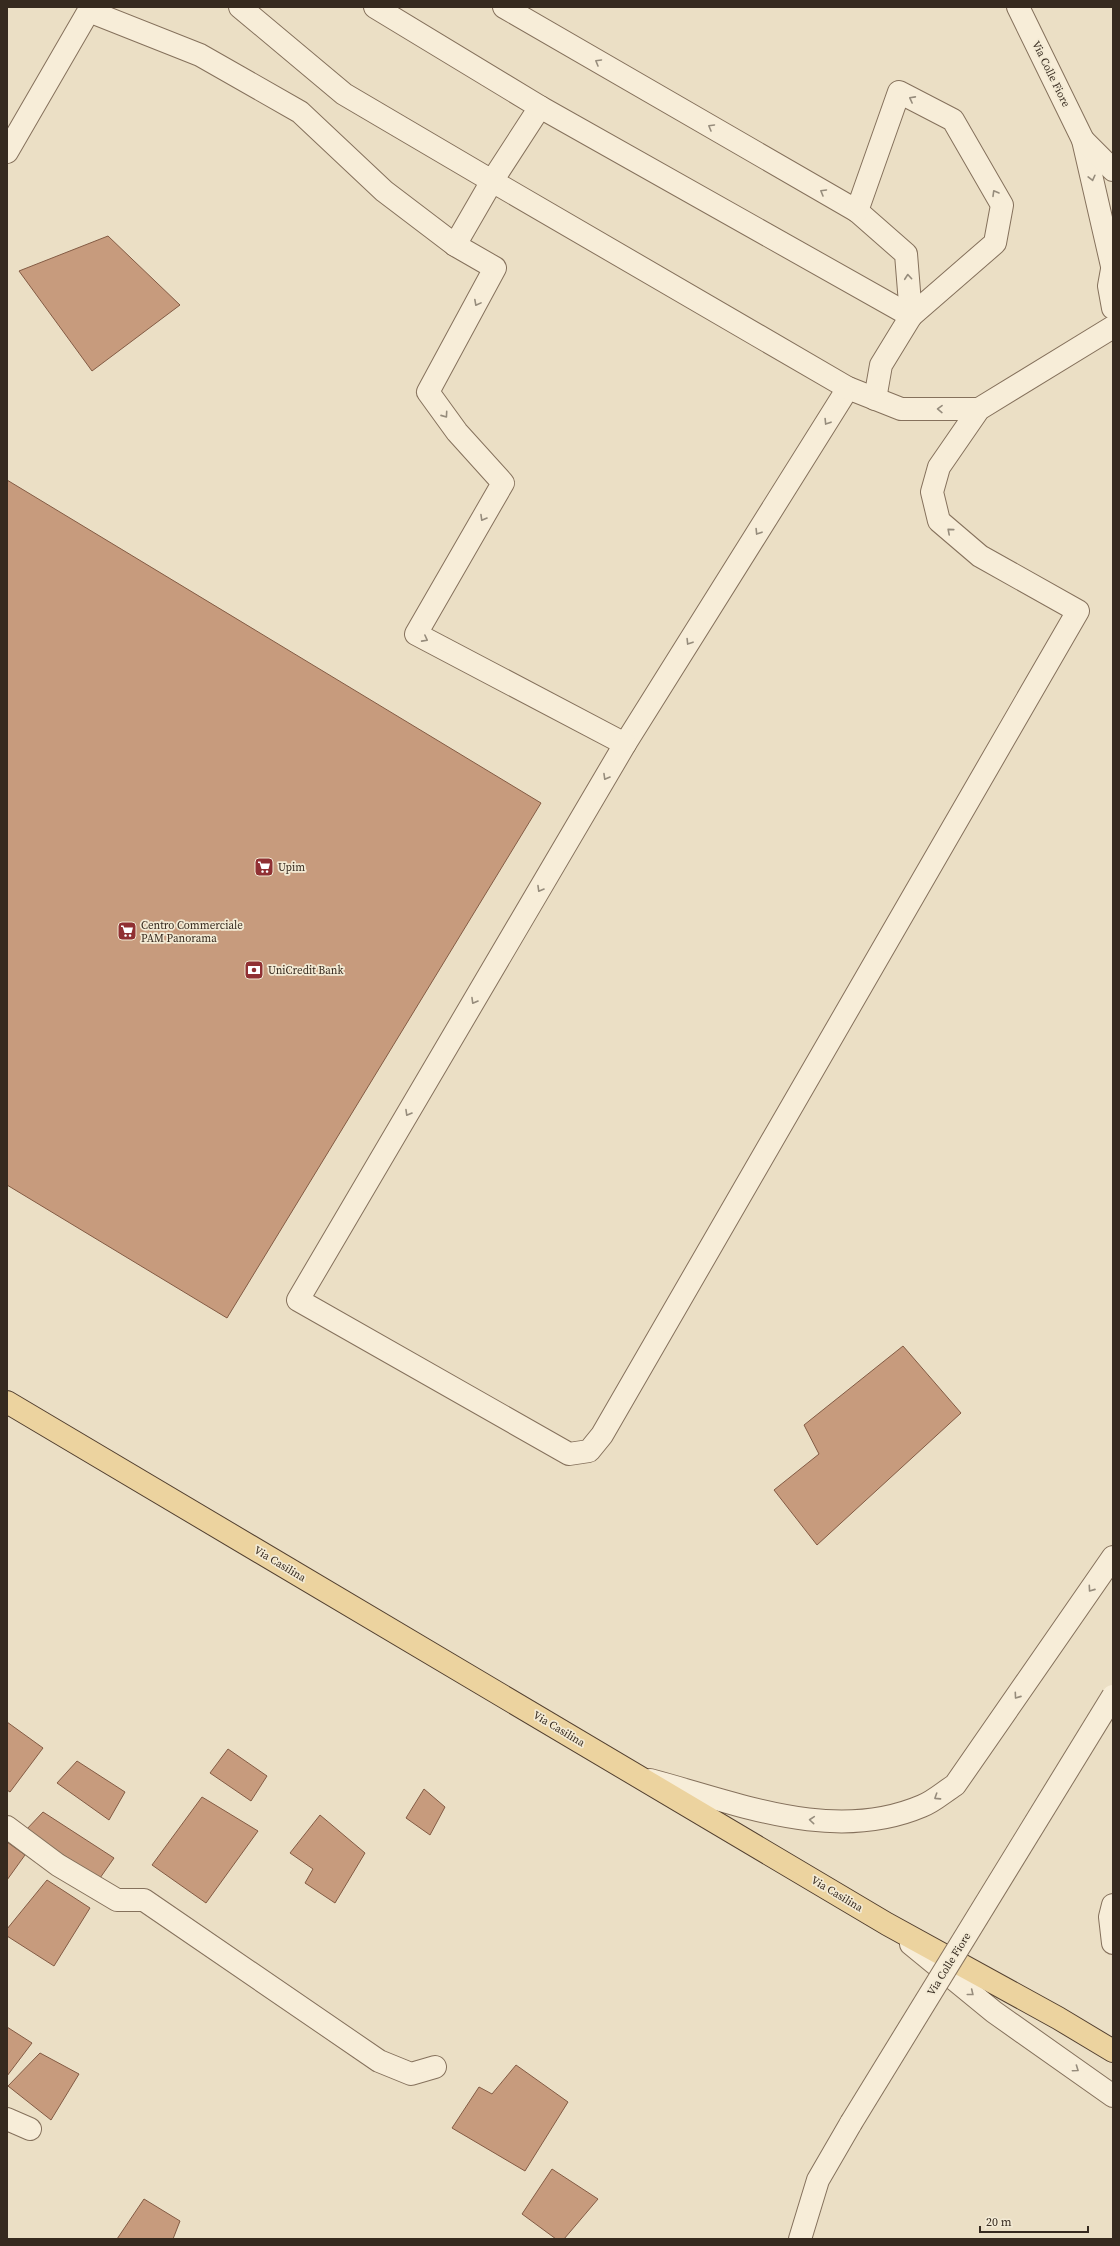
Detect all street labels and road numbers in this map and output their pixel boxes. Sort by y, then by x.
street label: Via Colle Fiore [1029,38,1074,110]
street label: Via Casilina [251,1543,309,1586]
street label: Via Casilina [530,1708,588,1751]
street label: Via Casilina [808,1873,866,1916]
street label: Via Colle Fiore [924,1929,975,1998]

